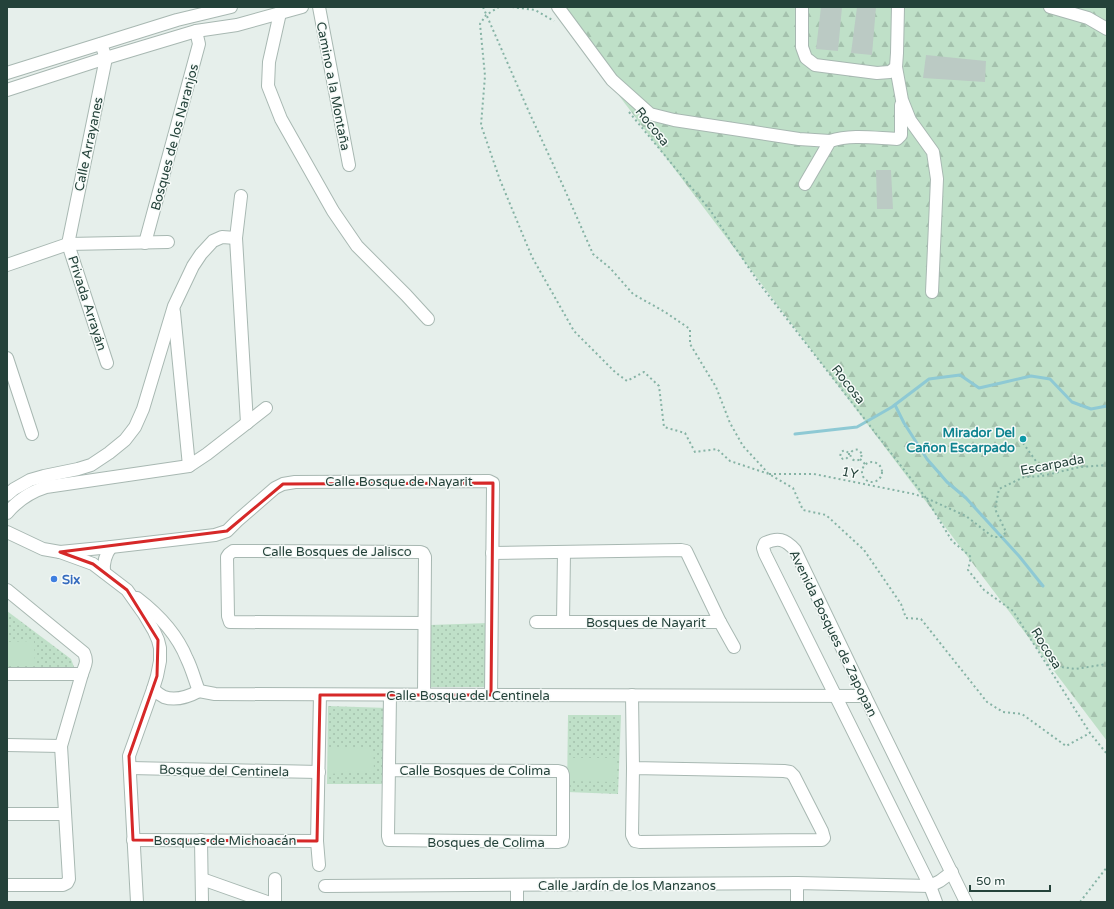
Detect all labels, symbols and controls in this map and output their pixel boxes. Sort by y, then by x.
street label: Camino a la Montaña [313,20,353,152]
street label: Bosques de los Naranjos [148,62,202,212]
street label: Calle Arrayanes [71,96,107,193]
street label: Rocosa [632,104,673,149]
street label: Privada Arrayán [64,254,110,353]
street label: Rocosa [828,362,869,407]
place label: Mirador Del Cañon Escarpado [906,425,1015,456]
marker: Mirador Del Cañon Escarpado [1018,434,1028,444]
street label: Escarpada [1019,451,1085,479]
street label: 1Y [840,463,860,483]
street label: Calle Bosque de Nayarit [325,474,473,490]
street label: Calle Bosques de Jalisco [262,544,412,560]
street label: Avenida Bosques de Zapopan [786,547,881,720]
place label: Six [62,572,80,588]
marker: Six [49,574,59,584]
street label: Bosques de Nayarit [586,615,706,631]
street label: Rocosa [1027,625,1065,672]
street label: Calle Bosque del Centinela [386,688,550,704]
street label: Bosque del Centinela [159,762,289,780]
street label: Calle Bosques de Colima [399,763,551,779]
street label: Bosques de Michoacán [153,833,297,849]
street label: Bosques de Colima [427,835,545,851]
scale bar [970,867,1050,893]
text: 50 m [976,874,1005,888]
street label: Calle Jardín de los Manzanos [538,878,716,894]

